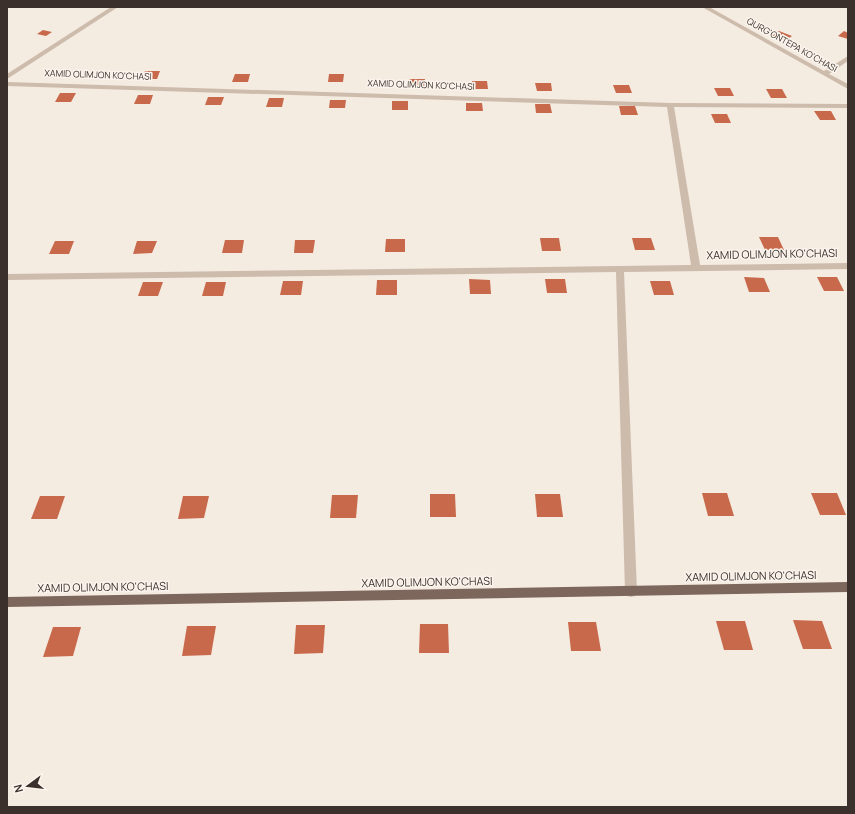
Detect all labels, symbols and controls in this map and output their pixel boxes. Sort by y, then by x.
street label: QURG'ONTEPA KO'CHASI [745,14,840,75]
street label: XAMID OLIMJON KO'CHASI [44,66,152,83]
street label: XAMID OLIMJON KO'CHASI [367,76,475,93]
street label: XAMID OLIMJON KO'CHASI [706,245,838,262]
street label: XAMID OLIMJON KO'CHASI [685,567,817,584]
street label: XAMID OLIMJON KO'CHASI [361,573,493,590]
street label: XAMID OLIMJON KO'CHASI [37,578,169,595]
north arrow [8,766,48,806]
text: N [10,783,26,794]

